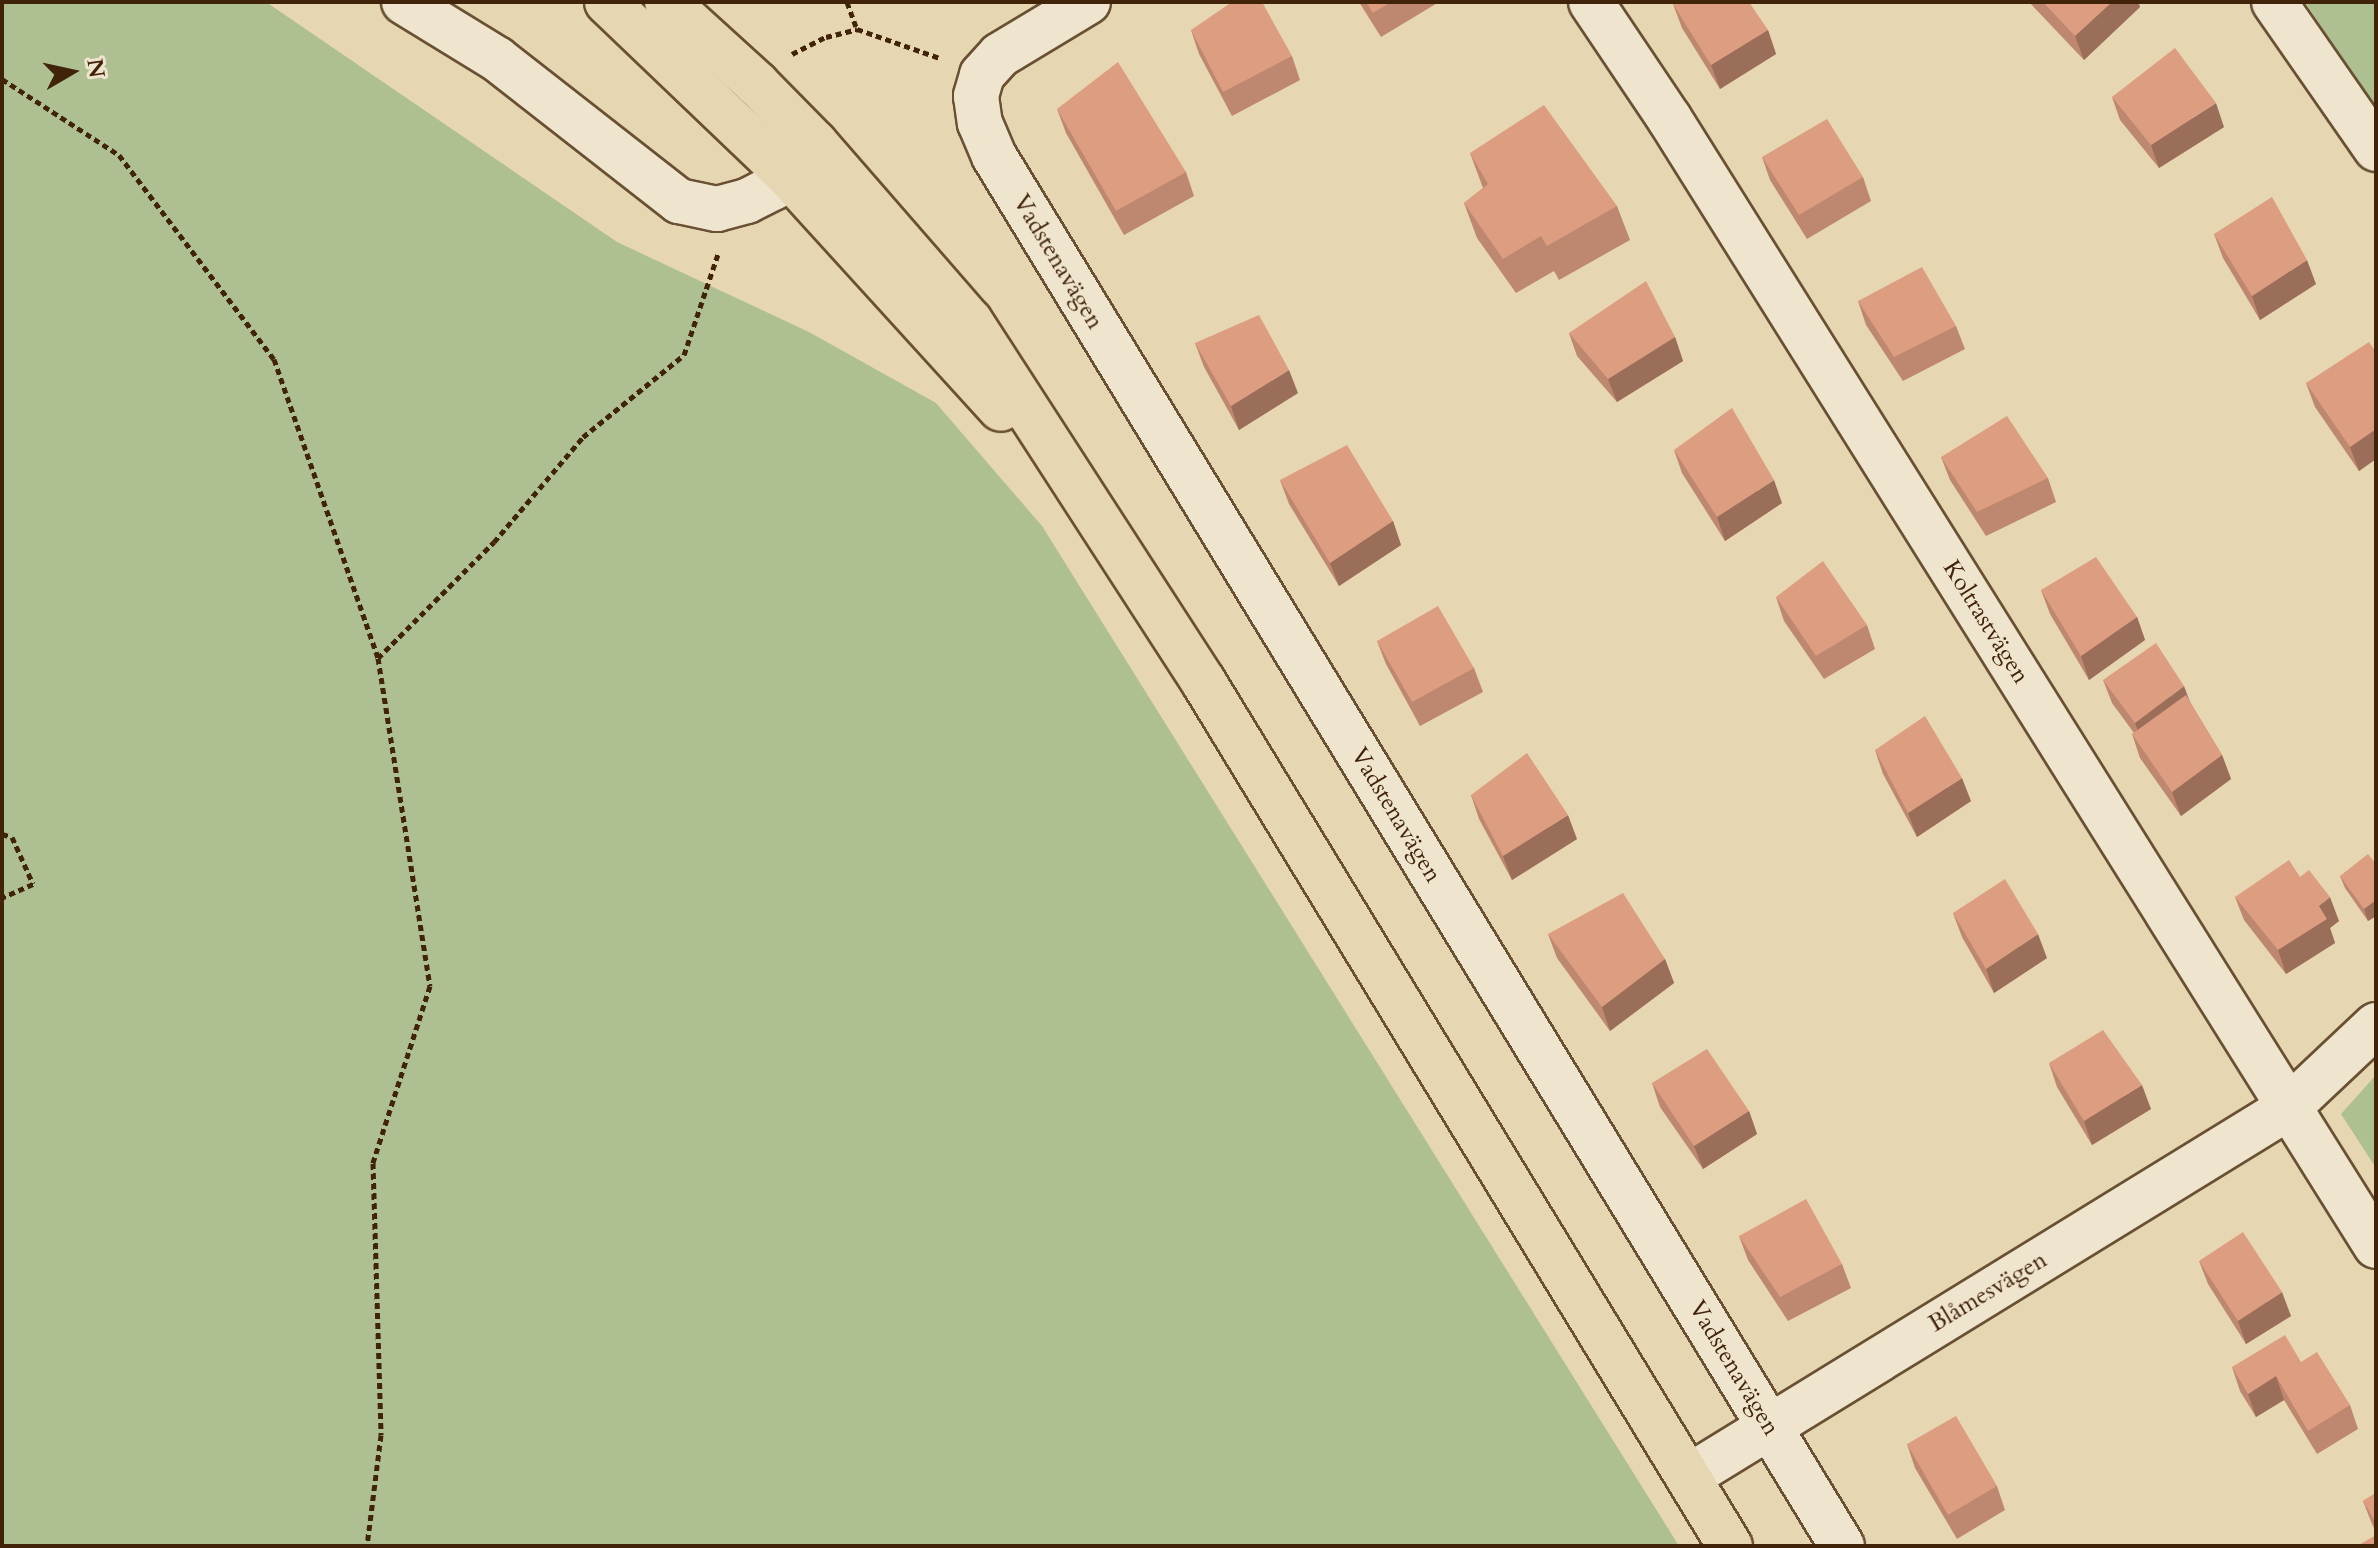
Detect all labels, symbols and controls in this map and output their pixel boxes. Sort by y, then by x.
north arrow [32,32,112,112]
text: N [79,56,112,80]
street label: Vadstenavägen [1007,189,1109,335]
street label: Koltrastvägen [1937,555,2035,689]
street label: Vadstenavägen [1345,742,1447,888]
street label: Blåmesvägen [1924,1245,2052,1339]
street label: Vadstenavägen [1683,1295,1785,1441]

